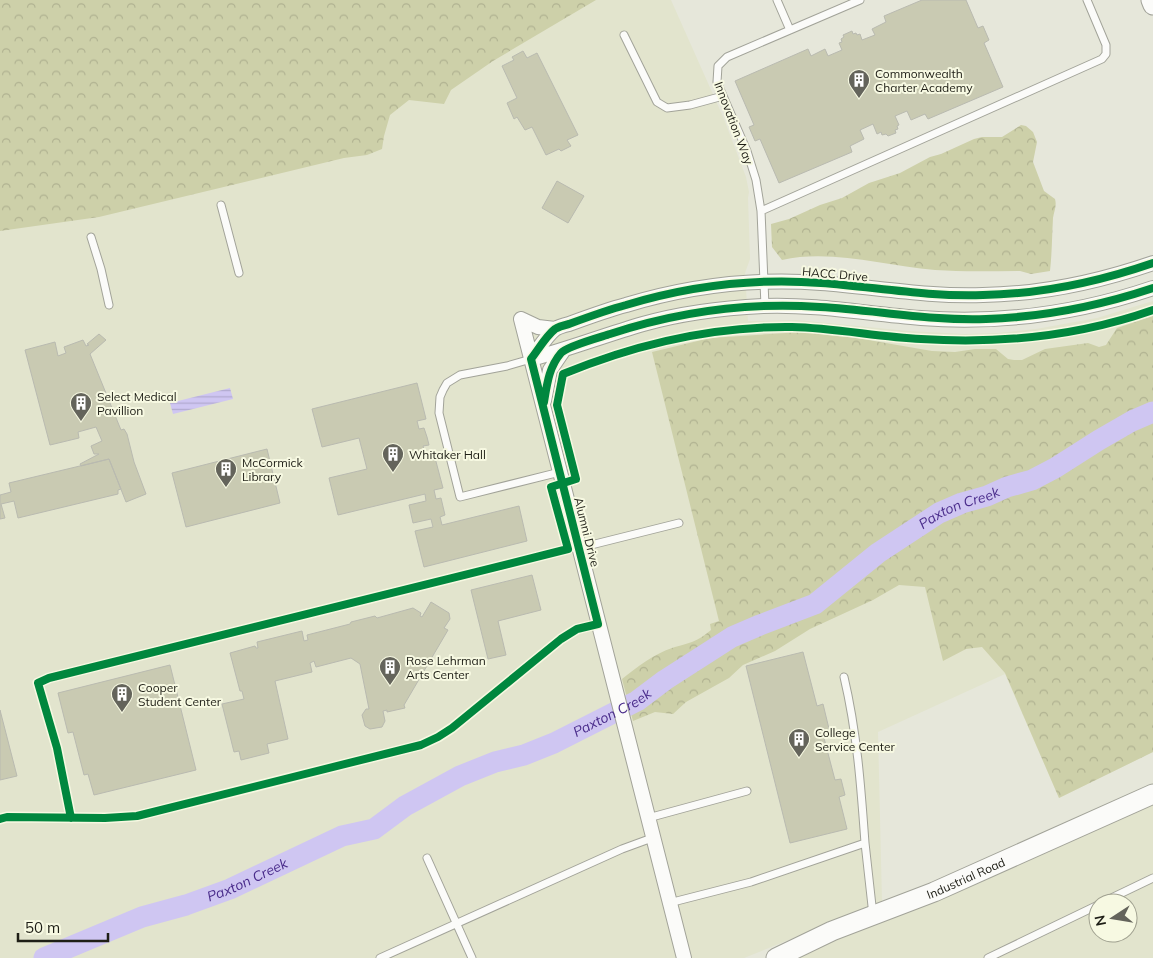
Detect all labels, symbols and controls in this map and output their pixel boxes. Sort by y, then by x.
place label: Commonwealth Charter Academy [875,66,973,95]
building icon: Commonwealth Charter Academy [847,68,871,99]
street label: Innovation Way [711,79,757,167]
street label: HACC Drive [801,264,869,284]
place label: Select Medical Pavillion [97,389,177,418]
building icon: Select Medical Pavillion [69,391,93,422]
building icon: Whitaker Hall [381,442,405,473]
place label: Whitaker Hall [409,447,486,462]
place label: McCormick Library [242,455,304,484]
building icon: McCormick Library [214,457,238,488]
water label: Paxton Creek [915,482,1003,533]
street label: Alumni Drive [571,496,603,568]
place label: Rose Lehrman Arts Center [406,653,486,682]
building icon: Rose Lehrman Arts Center [378,655,402,686]
place label: Cooper Student Center [138,680,222,709]
building icon: Cooper Student Center [110,682,134,713]
water label: Paxton Creek [570,684,656,741]
place label: College Service Center [815,725,895,754]
building icon: College Service Center [787,727,811,758]
water label: Paxton Creek [204,854,291,906]
street label: Industrial Road [924,854,1007,902]
north arrow [1088,893,1138,943]
scale bar [18,910,108,942]
text: N [1090,914,1110,928]
text: 50 m [25,918,60,937]

